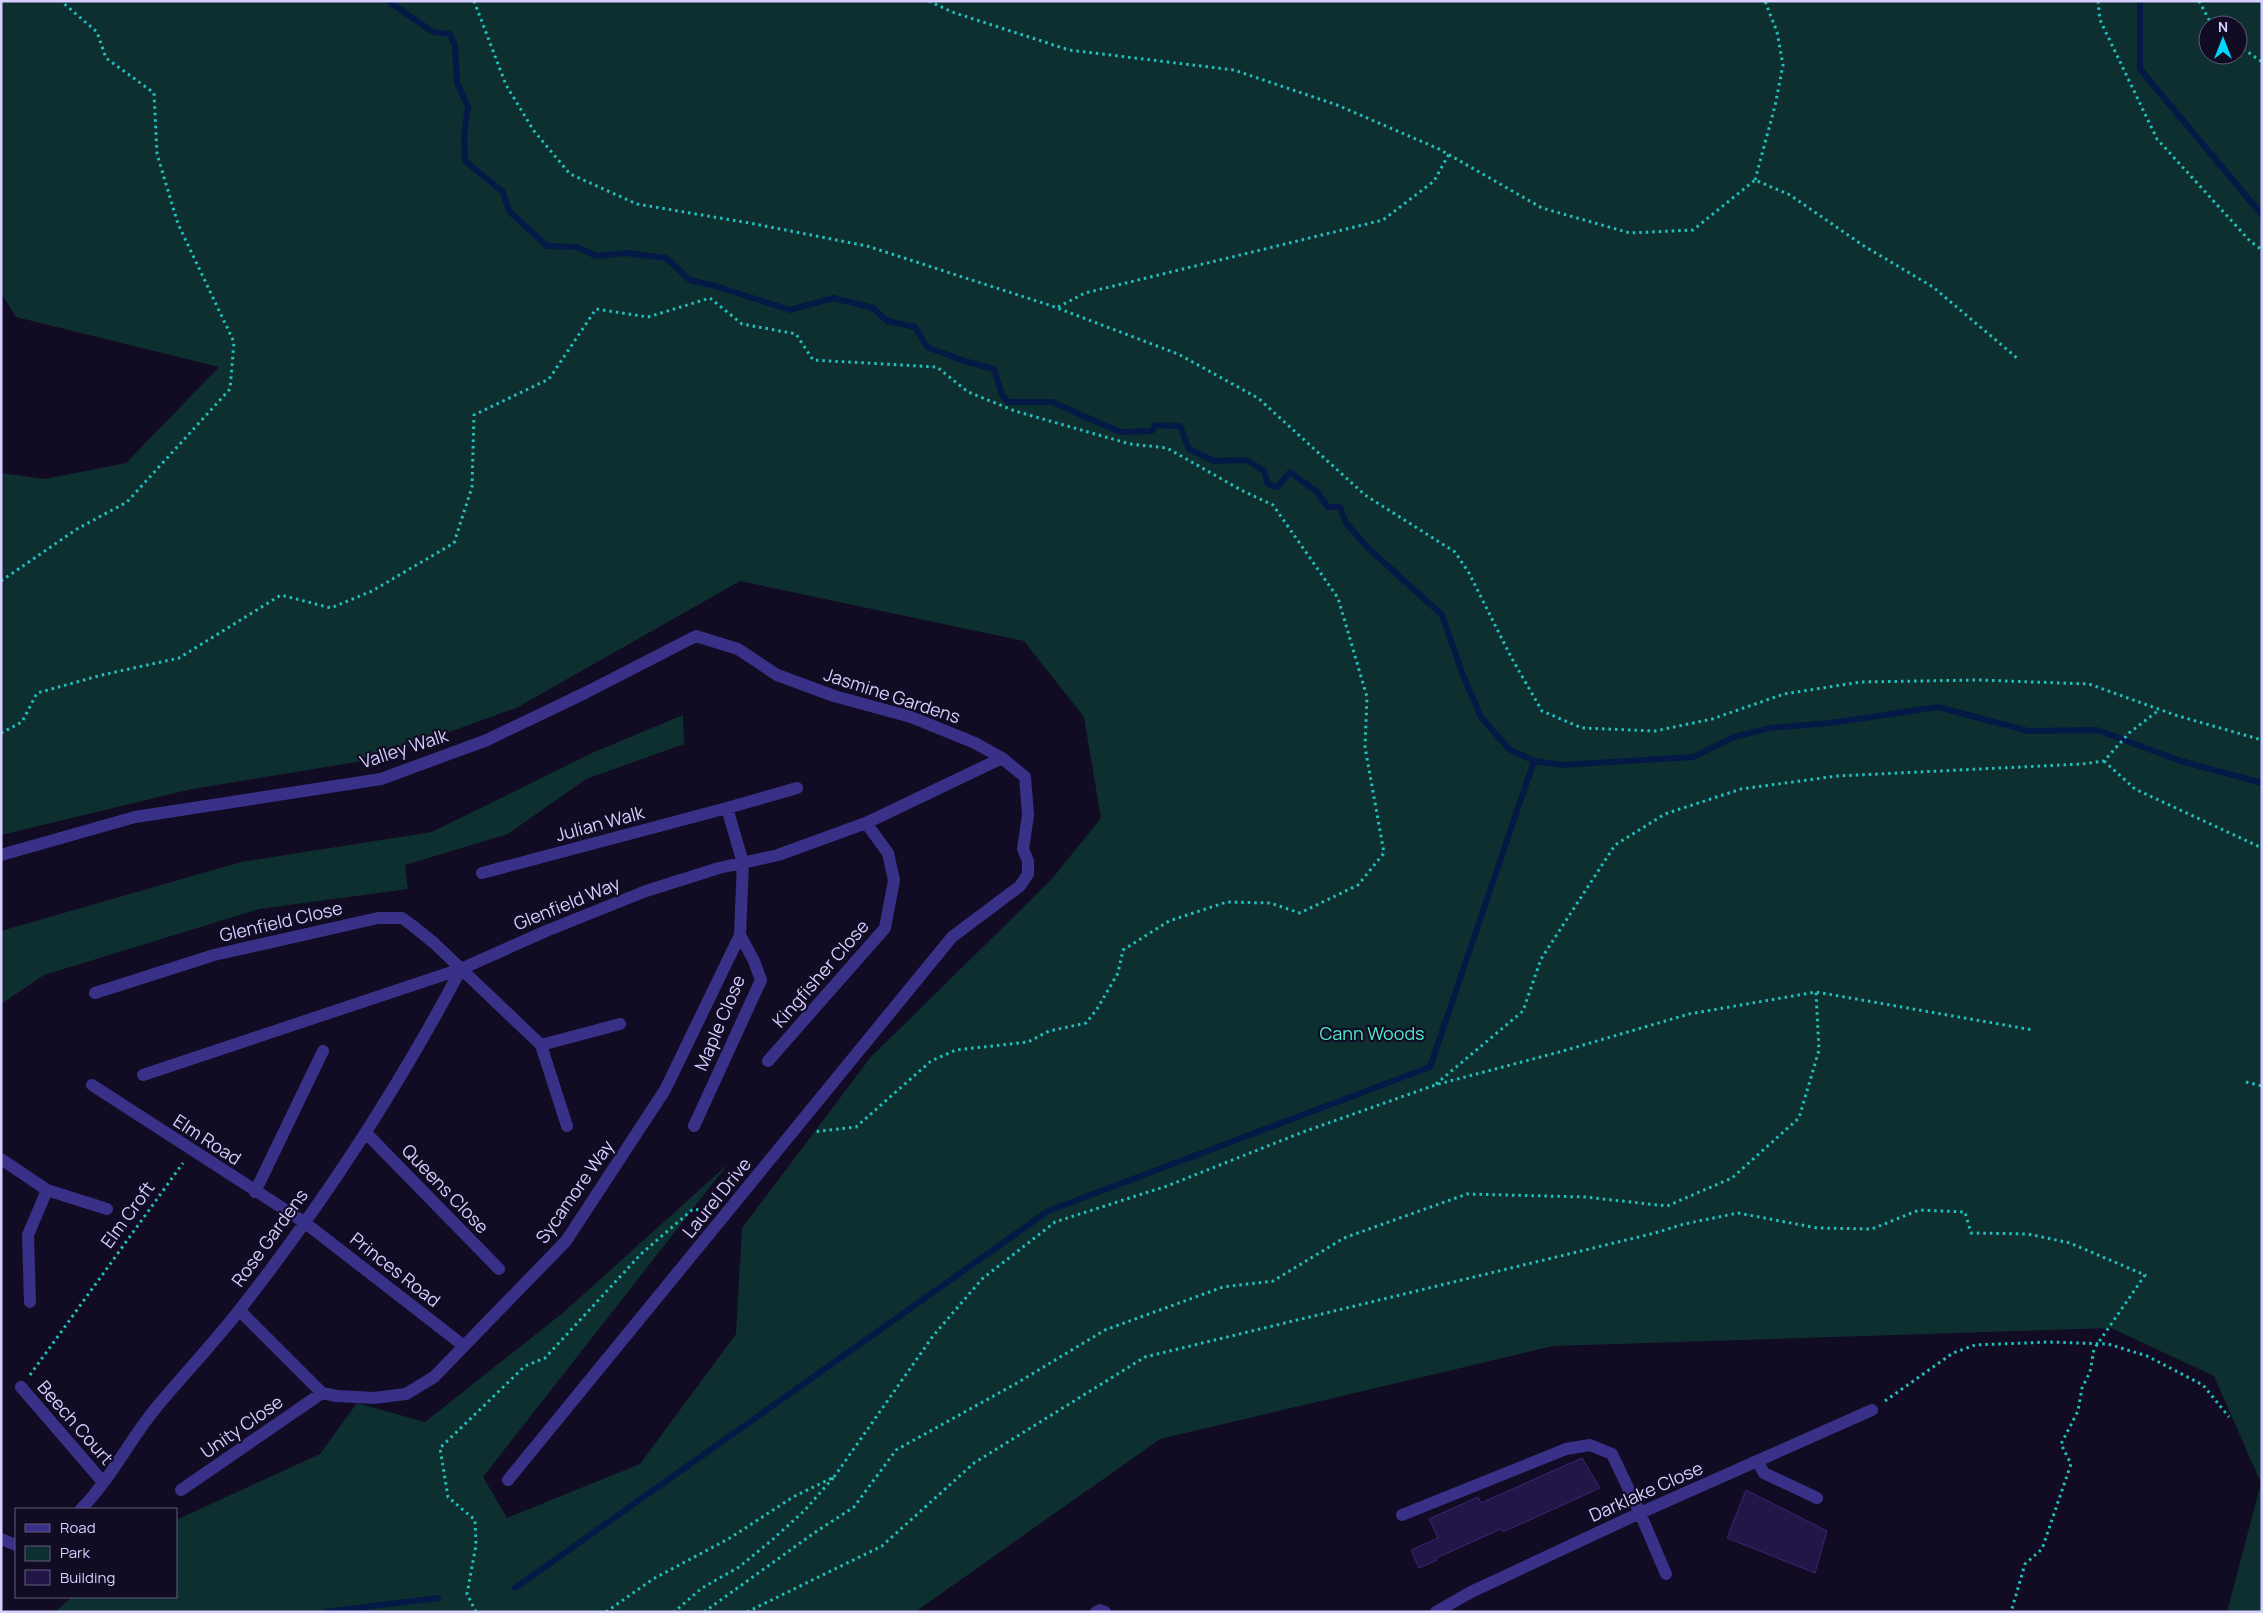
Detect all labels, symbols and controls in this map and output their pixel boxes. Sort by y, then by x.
north arrow [2198,15,2248,65]
text: N [2218,17,2228,36]
street label: Jasmine Gardens [821,662,964,728]
street label: Valley Walk [357,722,452,774]
street label: Julian Walk [553,799,648,846]
street label: Glenfield Way [510,871,624,935]
street label: Glenfield Close [217,895,345,947]
street label: Kingfisher Close [767,914,874,1032]
street label: Maple Close [688,971,750,1074]
park label: Cann Woods [1319,1021,1425,1045]
street label: Elm Road [169,1108,246,1170]
street label: Sycamore Way [530,1134,619,1248]
street label: Queens Close [397,1138,495,1238]
street label: Laurel Drive [676,1152,756,1242]
street label: Elm Croft [95,1176,159,1253]
street label: Rose Gardens [226,1184,313,1291]
street label: Princes Road [346,1226,446,1312]
street label: Beech Court [33,1375,119,1470]
street label: Unity Close [196,1389,287,1463]
street label: Darklake Close [1585,1455,1706,1527]
legend [15,1508,178,1598]
text: Road [60,1517,96,1538]
text: Park [60,1542,90,1563]
text: Building [60,1567,115,1588]

